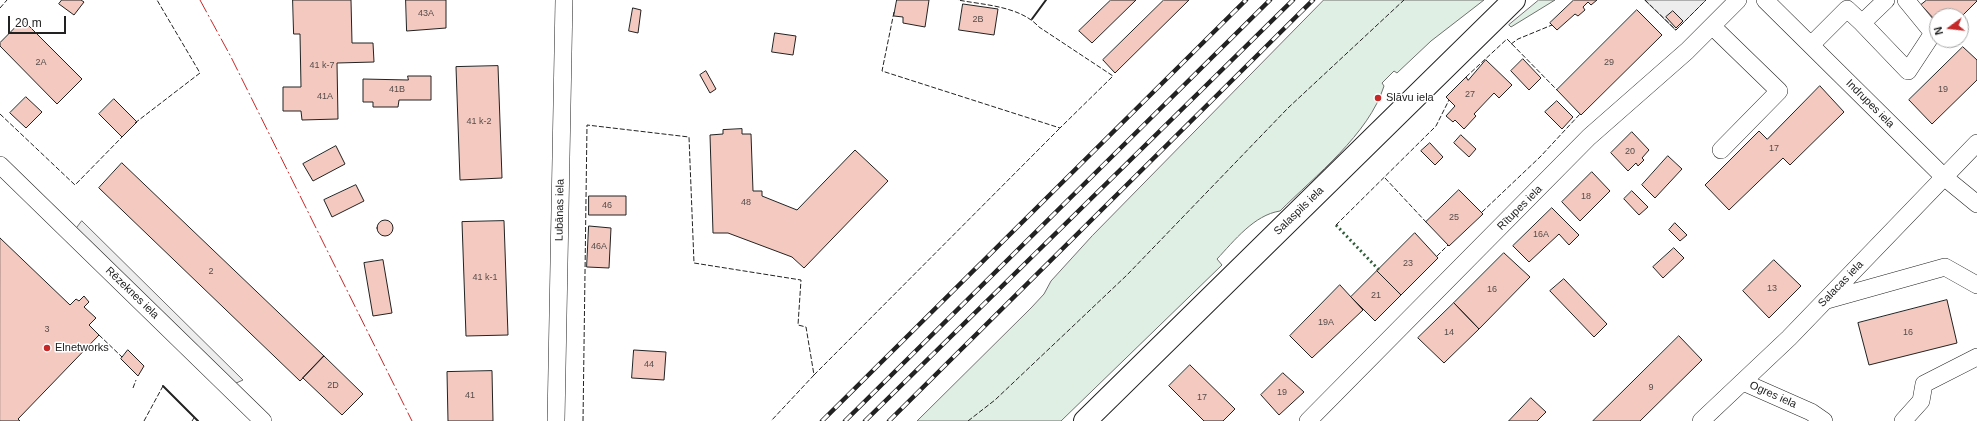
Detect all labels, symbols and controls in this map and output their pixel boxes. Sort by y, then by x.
scale bar [10,8,68,34]
north arrow [1929,8,1969,48]
house number: 43A [418,9,434,19]
house number: 2B [972,15,984,25]
text: 20 m [15,16,42,30]
text: N [1932,25,1945,36]
house number: 2A [35,58,47,68]
house number: 29 [1604,58,1614,68]
house number: 41 k-7 [309,61,335,71]
street label: Indrupes iela [1843,77,1897,131]
house number: 41B [389,85,405,95]
house number: 19 [1938,85,1948,95]
house number: 27 [1465,90,1475,100]
place label: Slāvu iela [1386,91,1434,105]
house number: 41A [317,92,333,102]
marker: Slāvu iela [1373,93,1383,103]
house number: 41 k-2 [466,117,492,127]
house number: 17 [1769,144,1779,154]
house number: 20 [1625,147,1635,157]
street label: Lubānas iela [553,179,567,241]
street label: Rītupes iela [1495,183,1545,233]
street label: Salaspils iela [1271,184,1327,238]
house number: 18 [1581,192,1591,202]
house number: 48 [741,198,751,208]
house number: 46 [602,201,612,211]
house number: 25 [1449,213,1459,223]
house number: 16A [1533,230,1549,240]
house number: 46A [591,242,607,252]
street label: Salacas iela [1816,258,1866,310]
house number: 23 [1403,259,1413,269]
street label: Rēzeknes iela [103,264,161,322]
house number: 2 [208,267,214,277]
house number: 41 k-1 [472,273,498,283]
house number: 13 [1767,284,1777,294]
house number: 16 [1487,285,1497,295]
house number: 21 [1371,291,1381,301]
house number: 19A [1318,318,1334,328]
house number: 3 [44,325,50,335]
house number: 14 [1444,328,1454,338]
house number: 16 [1903,328,1913,338]
place label: Elnetworks [55,341,109,355]
marker: Elnetworks [42,343,52,353]
house number: 44 [644,360,654,370]
street label: Ogres iela [1747,379,1799,411]
house number: 2D [327,381,339,391]
house number: 9 [1648,383,1654,393]
house number: 19 [1277,388,1287,398]
house number: 41 [465,391,475,401]
house number: 17 [1197,393,1207,403]

